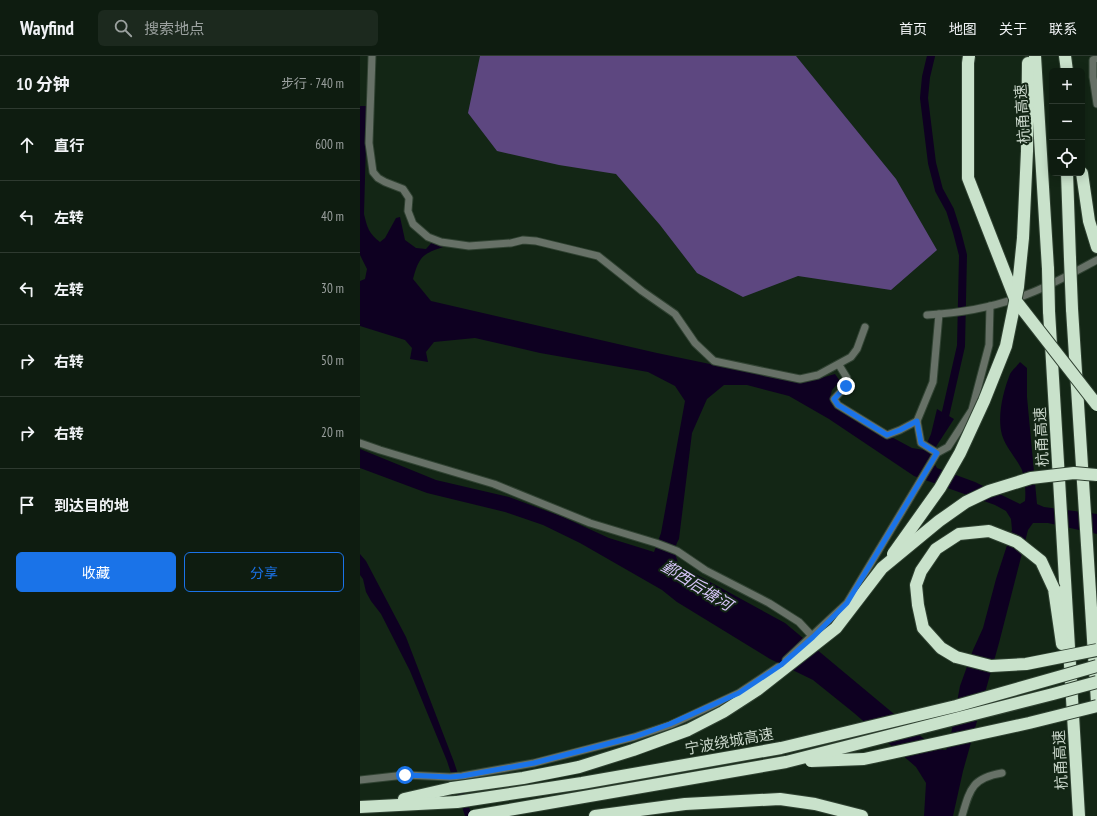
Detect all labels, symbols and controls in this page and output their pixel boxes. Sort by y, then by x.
search box [98,10,378,46]
text: Wayfind [20,16,74,40]
icon: search [112,17,134,39]
text: 搜索地点 [144,19,204,38]
text: 首页 [899,20,927,38]
text: 地图 [949,20,977,38]
text: 关于 [999,20,1027,38]
text: 联系 [1049,20,1077,38]
map controls [1049,68,1085,176]
button: + [1049,68,1085,104]
text: 10 分钟 [16,73,70,95]
text: 步行 · 740 m [281,75,344,92]
street label: 杭甬高速 [1010,83,1034,145]
button: − [1049,104,1085,140]
icon: ahead [16,134,38,156]
text: 直行 [54,136,84,155]
text: 600 m [315,136,344,153]
button: locate [1049,140,1085,176]
icon: left [16,206,38,228]
text: 左转 [54,208,84,227]
text: 40 m [321,208,344,225]
icon: left [16,278,38,300]
text: 左转 [54,280,84,299]
text: 30 m [321,280,344,297]
icon: right [16,350,38,372]
text: 右转 [54,352,84,371]
text: 50 m [321,352,344,369]
route end [837,377,855,395]
street label: 杭甬高速 [1030,407,1052,467]
icon: right [16,422,38,444]
text: 右转 [54,424,84,443]
text: 20 m [321,424,344,441]
icon: arrive [16,494,38,516]
text: 到达目的地 [54,496,129,515]
button: 收藏 [16,552,176,592]
button: 分享 [184,552,344,592]
water label: 鄞西后塘河 [658,555,739,616]
street label: 宁波绕城高速 [683,724,775,758]
street label: 杭甬高速 [1049,730,1071,790]
route start [396,766,414,784]

